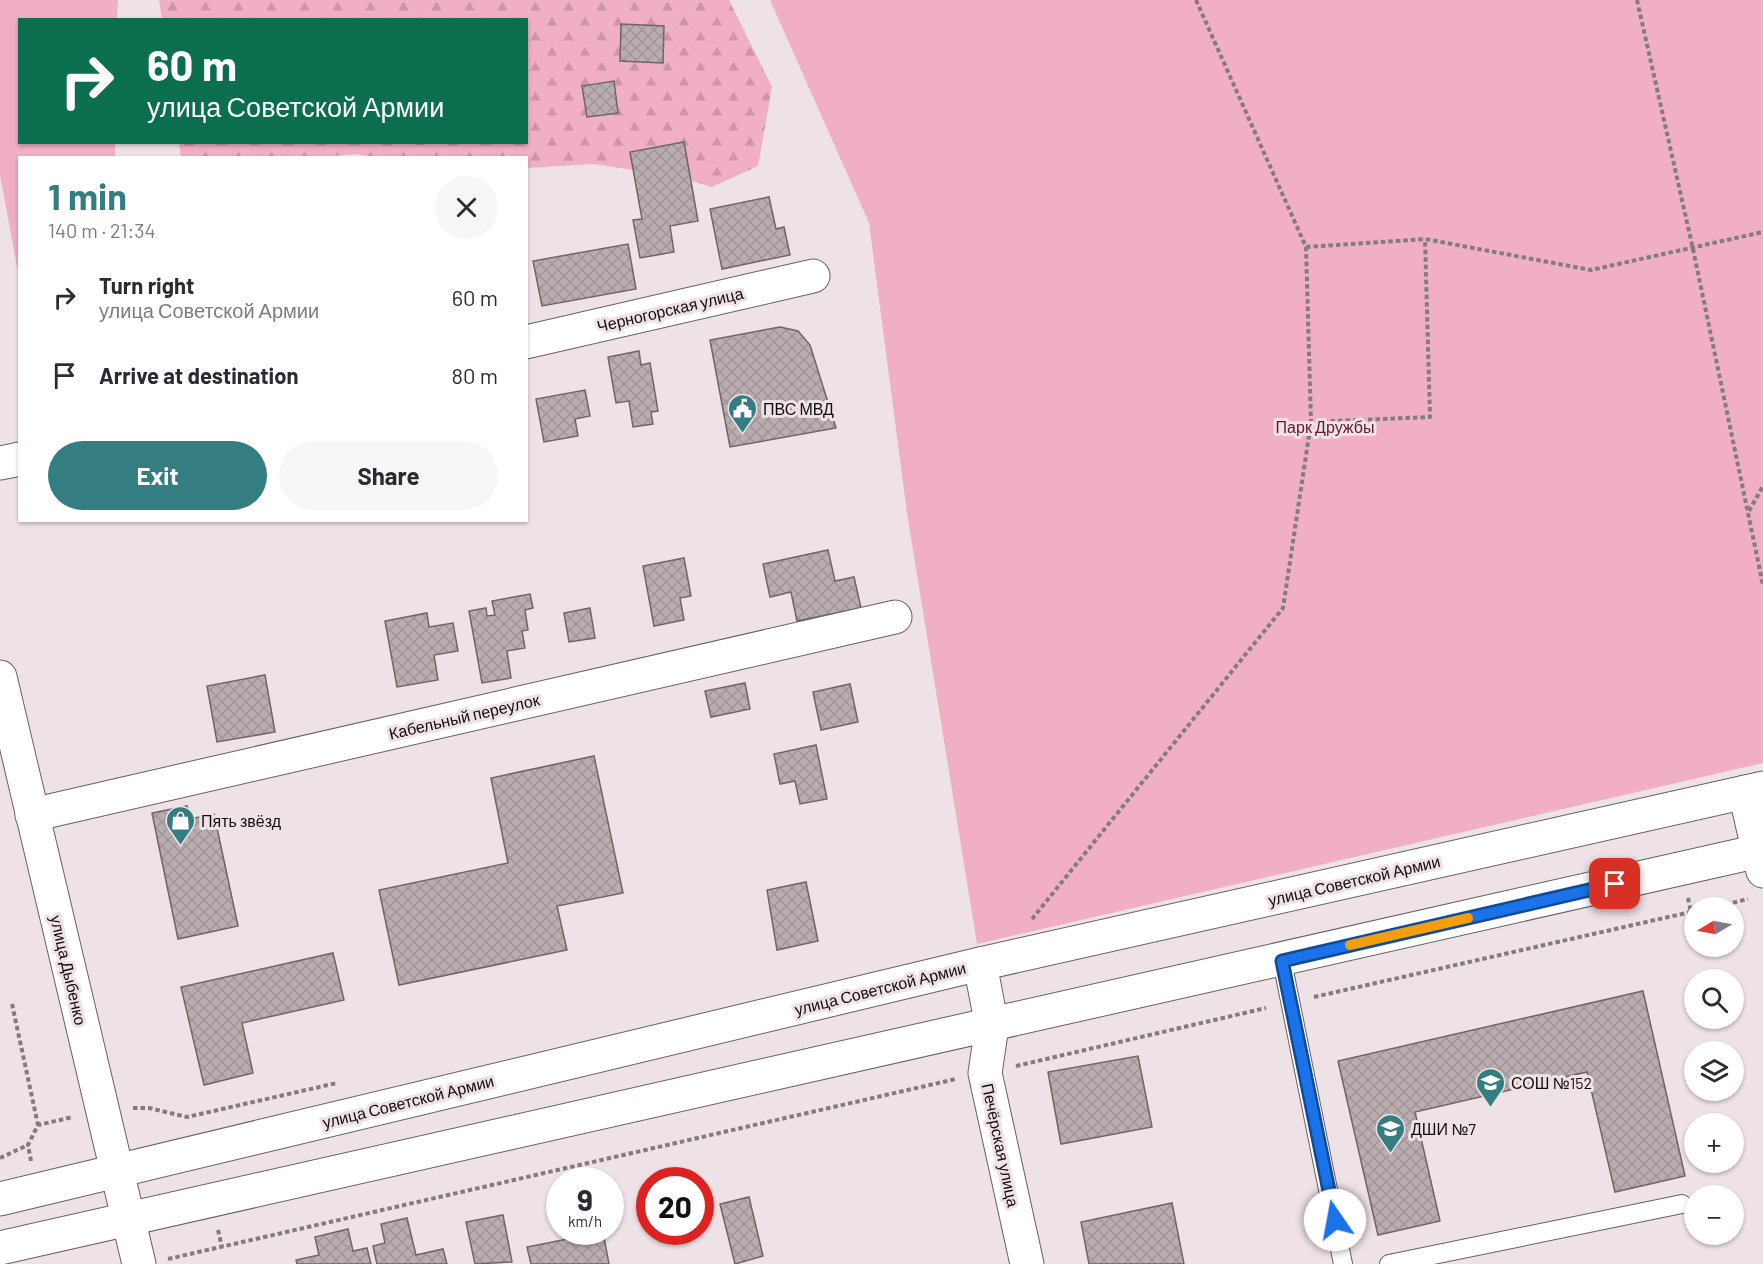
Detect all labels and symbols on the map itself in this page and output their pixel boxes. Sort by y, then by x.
street label: Черногорская улица [595,283,745,335]
public building icon: ПВС МВД [726,392,758,434]
place label: ПВС МВД [763,399,834,418]
park label: Парк Дружбы [1276,417,1374,436]
street label: Кабельный переулок [387,689,542,743]
shop icon: Пять звёзд [164,804,196,846]
place label: Пять звёзд [201,811,282,830]
street label: улица Советской Армии [1266,851,1442,909]
pin [1589,858,1640,909]
north arrow [1684,897,1744,957]
street label: улица Дыбенко [47,913,91,1027]
street label: улица Советской Армии [792,957,968,1019]
school or university icon: СОШ №152 [1474,1066,1506,1108]
street label: улица Советской Армии [320,1070,496,1132]
place label: СОШ №152 [1511,1073,1592,1092]
street label: Печёрская улица [979,1081,1023,1209]
school or university icon: ДШИ №7 [1374,1112,1406,1154]
place label: ДШИ №7 [1411,1119,1476,1138]
speed limit sign: 20 [636,1167,714,1245]
position arrow [1303,1188,1367,1252]

